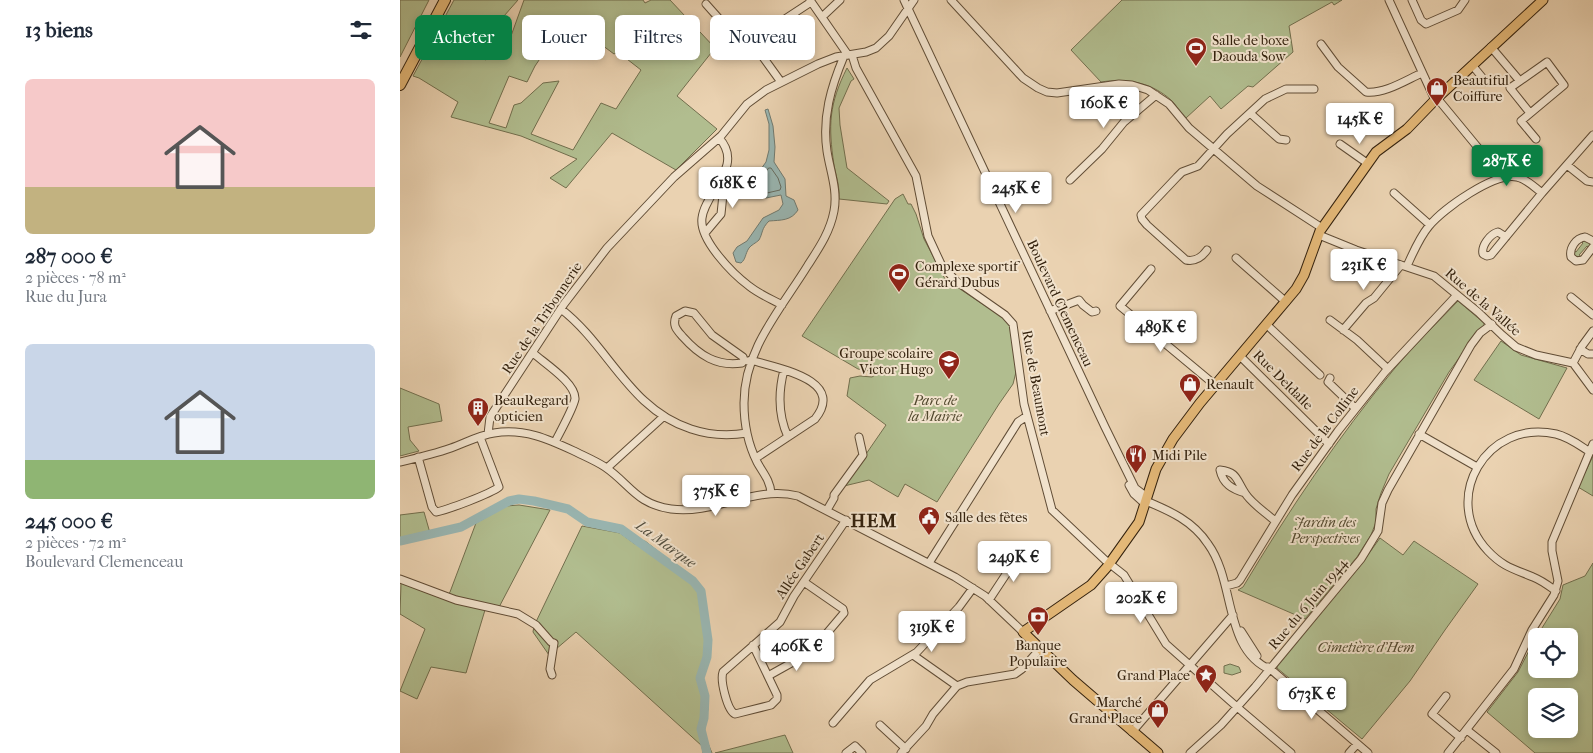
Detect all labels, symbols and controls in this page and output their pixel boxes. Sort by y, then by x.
chip: Acheter [415,15,512,60]
chip: Louer [522,15,605,60]
chip: Filtres [615,15,700,60]
chip: Nouveau [710,15,815,60]
icon: filters [347,16,375,44]
text: 13 biens [25,18,93,42]
place label: Salle de boxe Daouda Sow [1212,32,1289,65]
sports icon: Salle de boxe Daouda Sow [1184,36,1208,67]
place label: Beautiful Coiffure [1453,72,1509,105]
shop icon: Beautiful Coiffure [1425,76,1449,107]
pin: 160K € [1063,86,1145,129]
text: 160K € [1080,93,1128,112]
pin: 145K € [1319,102,1401,145]
text: 145K € [1337,109,1383,128]
icon: home [155,112,245,202]
pin: 287K € [1466,144,1548,187]
text: 287K € [1483,151,1531,170]
pin: 618K € [692,166,774,209]
pin: 245K € [975,172,1057,214]
text: 618K € [710,173,756,192]
text: 245K € [992,178,1040,197]
street label: Boulevard Clemenceau [1023,237,1097,369]
text: 287 000 € [25,244,113,268]
pin: 231K € [1323,248,1405,291]
text: 231K € [1341,255,1387,274]
place label: Complexe sportif Gérard Dubus [915,258,1021,291]
street label: Rue de la Tribonnerie [498,259,586,377]
sports icon: Complexe sportif Gérard Dubus [887,262,911,293]
street label: Rue de la Vallée [1442,264,1524,340]
text: 2 pièces · 78 m² [25,268,126,287]
text: Rue du Jura [25,287,107,306]
pin: 489K € [1120,310,1202,353]
text: 489K € [1136,317,1186,336]
street label: Rue de Beaumont [1018,329,1054,437]
place label: Groupe scolaire Victor Hugo [839,345,933,378]
street label: Rue Deldalle [1250,347,1317,414]
school or university icon: Groupe scolaire Victor Hugo [937,349,961,380]
shop icon: Renault [1178,372,1202,403]
place label: Renault [1206,376,1254,393]
icon: home [155,377,245,467]
street label: Rue de la Colline [1288,383,1362,475]
place label: BeauRegard opticien [494,392,569,425]
park label: Parc de la Mairie [907,392,962,425]
building icon: BeauRegard opticien [466,396,490,427]
restaurant icon: Midi Pile [1124,443,1148,474]
place label: Midi Pile [1152,447,1207,464]
pin: 375K € [675,474,757,517]
text: 375K € [693,481,739,500]
public building icon: Salle des fêtes [917,505,941,536]
text: 245 000 € [25,509,113,533]
place label: Salle des fêtes [945,509,1027,526]
district label: HEM [850,510,898,532]
park label: Jardin des Perspectives [1289,514,1360,547]
water label: La Marque [632,516,700,572]
street label: Allée Gabert [771,530,828,603]
text: 2 pièces · 72 m² [25,533,126,552]
pin: 249K € [973,540,1055,583]
text: 249K € [989,547,1039,566]
text: Boulevard Clemenceau [25,552,183,571]
street label: Rue du 6 Juin 1944 [1265,554,1352,653]
pin: 202K € [1100,582,1182,624]
text: 202K € [1116,588,1166,607]
bank icon: Banque Populaire [1026,605,1050,636]
pin: 319K € [891,610,973,653]
text: 319K € [909,617,955,636]
map controls [1528,628,1578,738]
button: locate [1528,628,1578,678]
pin: 406K € [756,630,838,672]
text: 406K € [771,636,823,655]
place label: Banque Populaire [1009,637,1067,670]
park label: Cimetière d'Hem [1318,639,1414,656]
place icon: Grand Place [1194,663,1218,694]
place label: Grand Place [1117,667,1190,684]
pin: 673K € [1271,678,1353,720]
text: 673K € [1288,684,1336,703]
button: layers [1528,688,1578,738]
place label: Marché Grand Place [1069,694,1142,727]
shop icon: Marché Grand Place [1146,698,1170,729]

